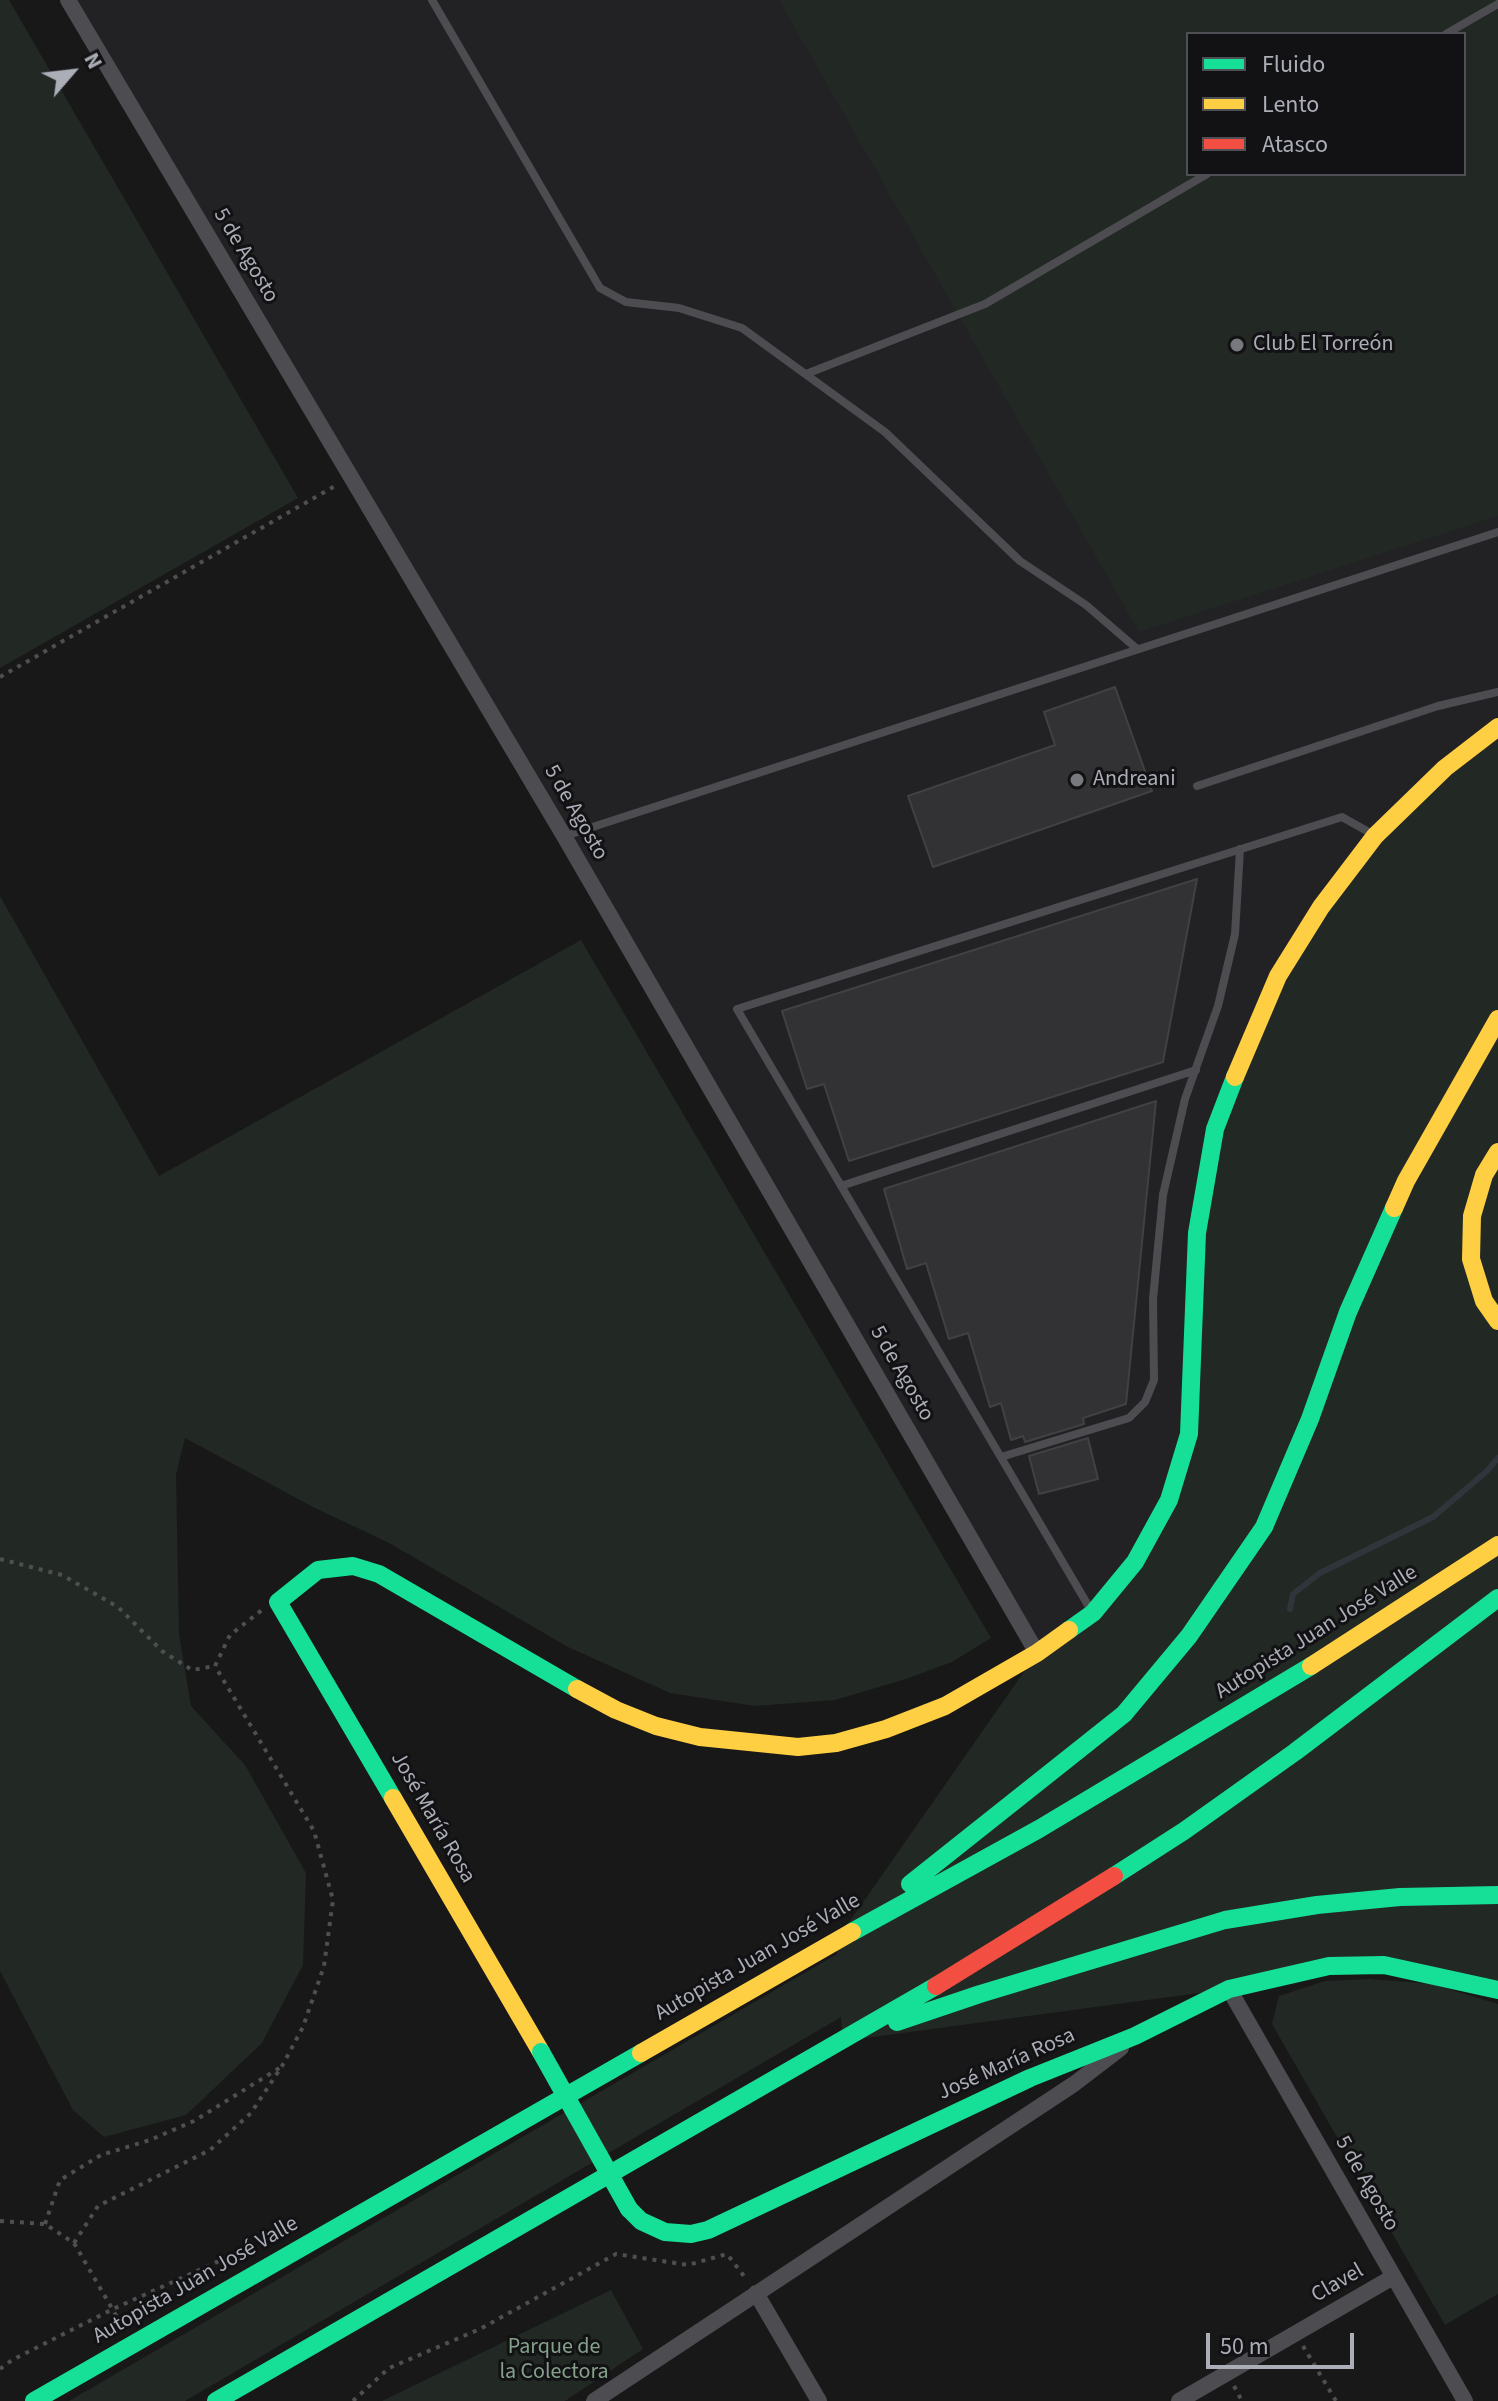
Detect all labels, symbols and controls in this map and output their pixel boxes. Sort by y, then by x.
north arrow [32,32,112,112]
legend [1186,32,1466,176]
text: N [76,47,111,75]
text: Fluido [1262,47,1325,82]
text: Lento [1262,87,1319,122]
text: Atasco [1262,127,1328,162]
street label: 5 de Agosto [207,204,283,308]
place label: Club El Torreón [1253,332,1393,358]
marker: Club El Torreón [1228,336,1246,354]
street label: 5 de Agosto [537,761,613,865]
place label: Andreani [1093,767,1176,793]
marker: Andreani [1068,771,1086,789]
street label: 5 de Agosto [863,1322,939,1426]
street label: Autopista Juan José Valle [1211,1560,1423,1706]
street label: José María Rosa [384,1748,480,1888]
street label: Autopista Juan José Valle [651,1888,865,2028]
street label: José María Rosa [934,2023,1080,2107]
street label: 5 de Agosto [1328,2132,1404,2236]
street label: Autopista Juan José Valle [89,2211,303,2351]
street label: Clavel [1307,2259,1369,2309]
scale bar [1210,2317,1358,2367]
text: 50 m [1220,2329,1269,2364]
park label: Parque de la Colectora [499,2335,609,2386]

